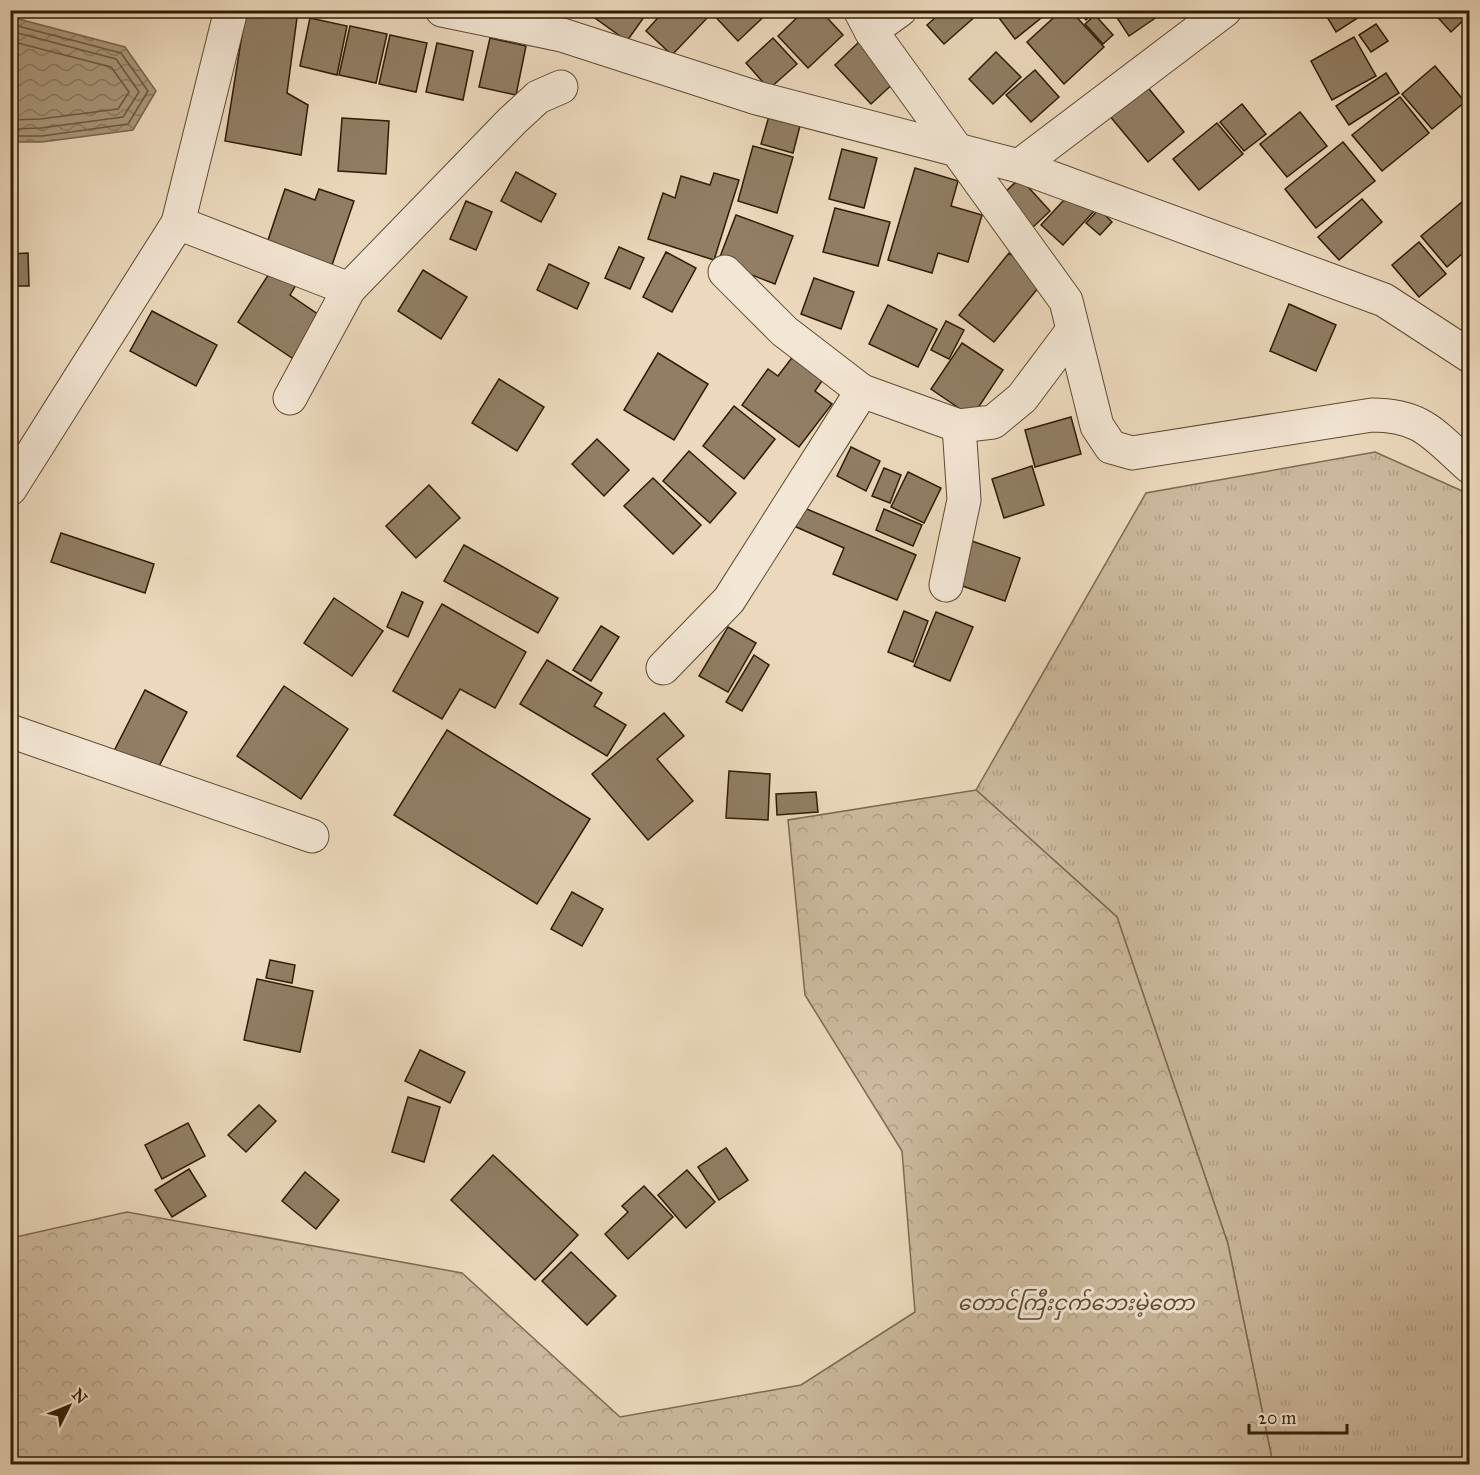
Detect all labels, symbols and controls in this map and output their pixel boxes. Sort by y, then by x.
park label: တောင်ကြီးငှက်ဘေးမဲ့တော [958,1288,1196,1320]
north arrow [39,1376,99,1436]
text: N [68,1385,91,1408]
scale bar [1249,1397,1346,1435]
text: 20 m [1258,1407,1296,1429]

